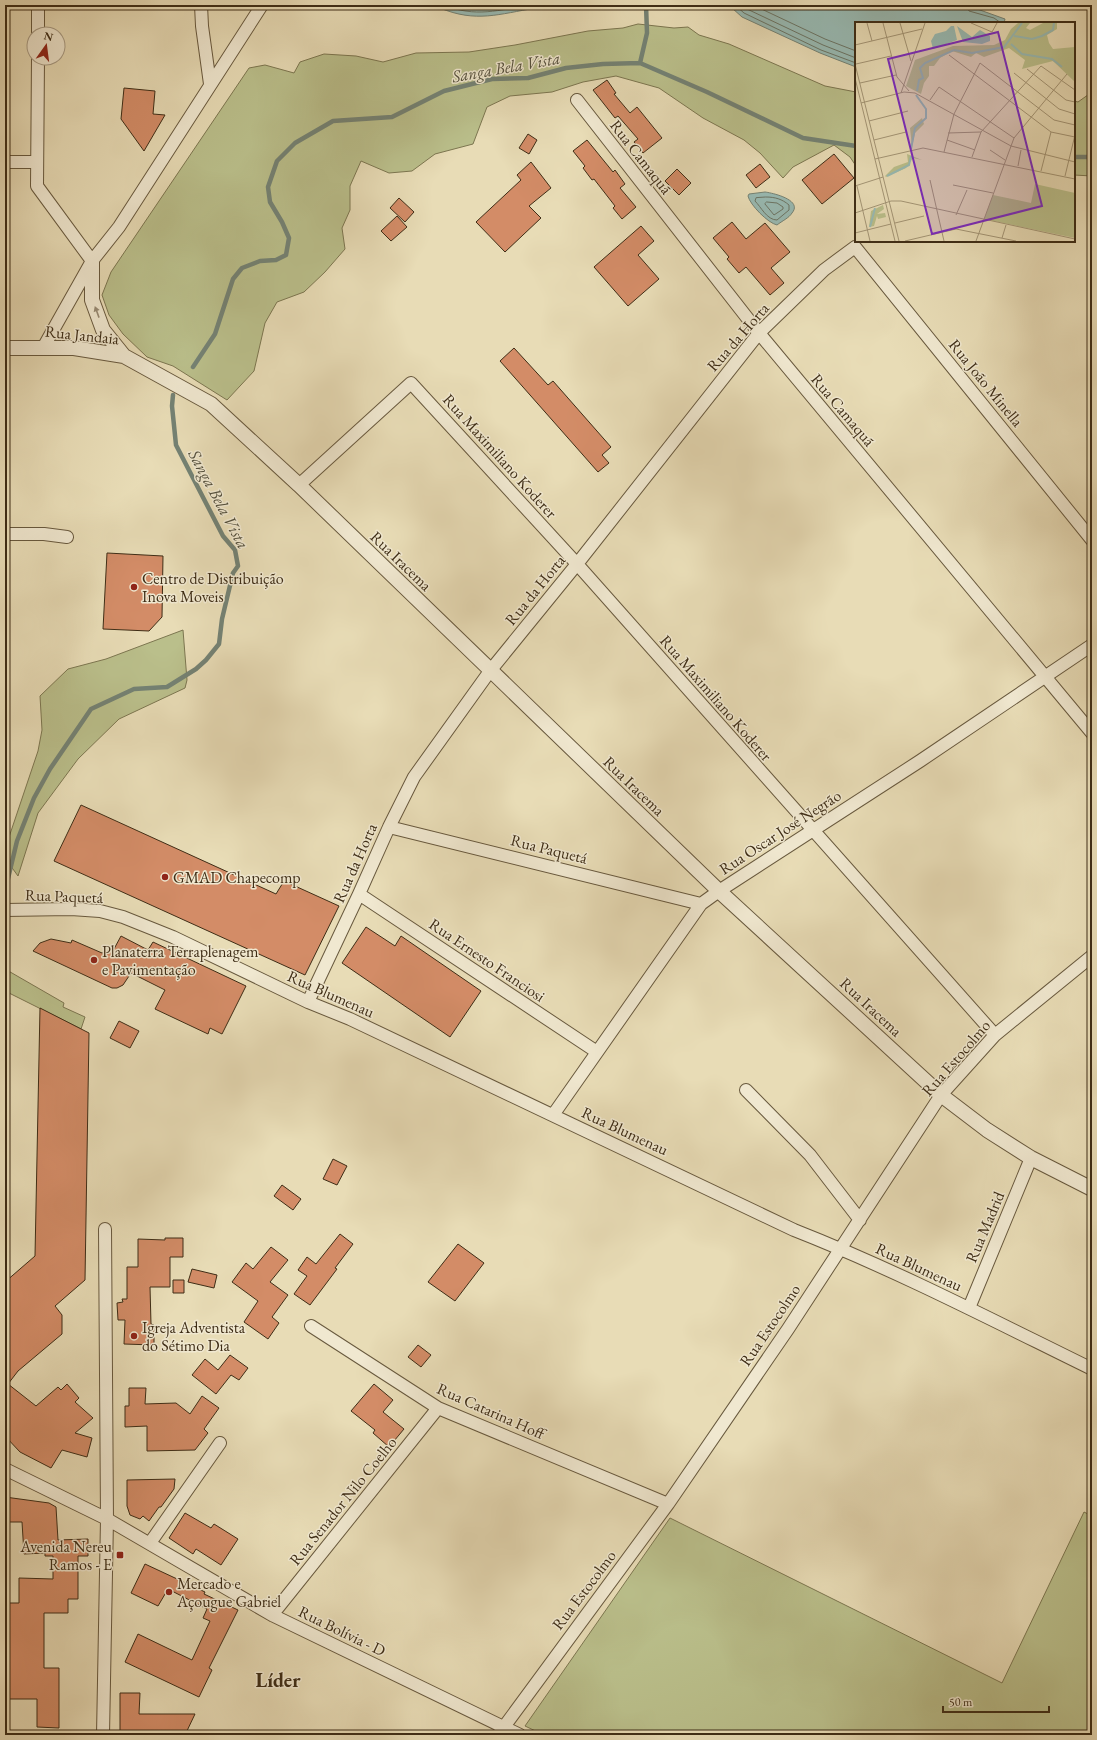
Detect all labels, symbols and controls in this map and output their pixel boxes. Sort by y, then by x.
inset map [855,22,1075,242]
north arrow [26,26,66,66]
text: N [42,28,55,44]
water label: Sanga Bela Vista [449,47,562,87]
street label: Rua Camaquã [605,115,677,199]
street label: Rua da Horta [702,298,774,376]
one-way arrow [94,305,100,317]
street label: Rua Jandaia [44,321,121,349]
street label: Rua João Minella [944,335,1028,432]
street label: Rua Camaquã [806,369,880,451]
street label: Rua Maximiliano Koderer [438,389,562,523]
water label: Sanga Bela Vista [183,445,254,552]
street label: Rua Iracema [366,526,437,596]
street label: Rua da Horta [500,550,570,630]
place label: Centro de Distribuição Inova Moveis [142,568,284,607]
marker: Centro de Distribuição Inova Moveis [129,582,139,592]
street label: Rua Maximiliano Koderer [655,630,777,766]
street label: Rua Iracema [599,751,670,821]
street label: Rua Oscar José Negrão [715,785,845,879]
street label: Rua da Horta [328,819,382,906]
street label: Rua Paquetá [508,829,590,869]
place label: GMAD Chapecomp [173,867,301,888]
marker: GMAD Chapecomp [160,872,170,882]
street label: Rua Paquetá [25,884,104,908]
street label: Rua Ernesto Franciosi [425,913,549,1007]
place label: Planaterra Terraplenagem e Pavimentação [102,941,259,980]
marker: Planaterra Terraplenagem e Pavimentação [89,955,99,965]
street label: Rua Blumenau [284,965,378,1023]
street label: Rua Iracema [835,973,907,1042]
street label: Rua Estocolmo [917,1015,995,1101]
street label: Rua Blumenau [578,1102,672,1160]
street label: Rua Madrid [961,1187,1010,1266]
street label: Rua Blumenau [872,1238,966,1296]
street label: Rua Estocolmo [735,1280,805,1370]
place label: Igreja Adventista do Sétimo Dia [142,1317,246,1356]
marker: Igreja Adventista do Sétimo Dia [129,1331,139,1341]
street label: Rua Catarina Hoff [434,1378,550,1445]
street label: Rua Senador Nilo Coelho [285,1432,401,1570]
place label: Avenida Nereu Ramos - E [19,1536,113,1575]
street label: Rua Estocolmo [547,1546,621,1634]
marker: Avenida Nereu Ramos - E [115,1550,125,1560]
place label: Mercado e Açougue Gabriel [176,1573,281,1612]
marker: Mercado e Açougue Gabriel [164,1587,174,1597]
street label: Rua Bolívia - D [295,1601,389,1661]
district label: Líder [256,1667,301,1693]
scale bar [943,1688,1049,1714]
text: 50 m [949,1694,973,1710]

